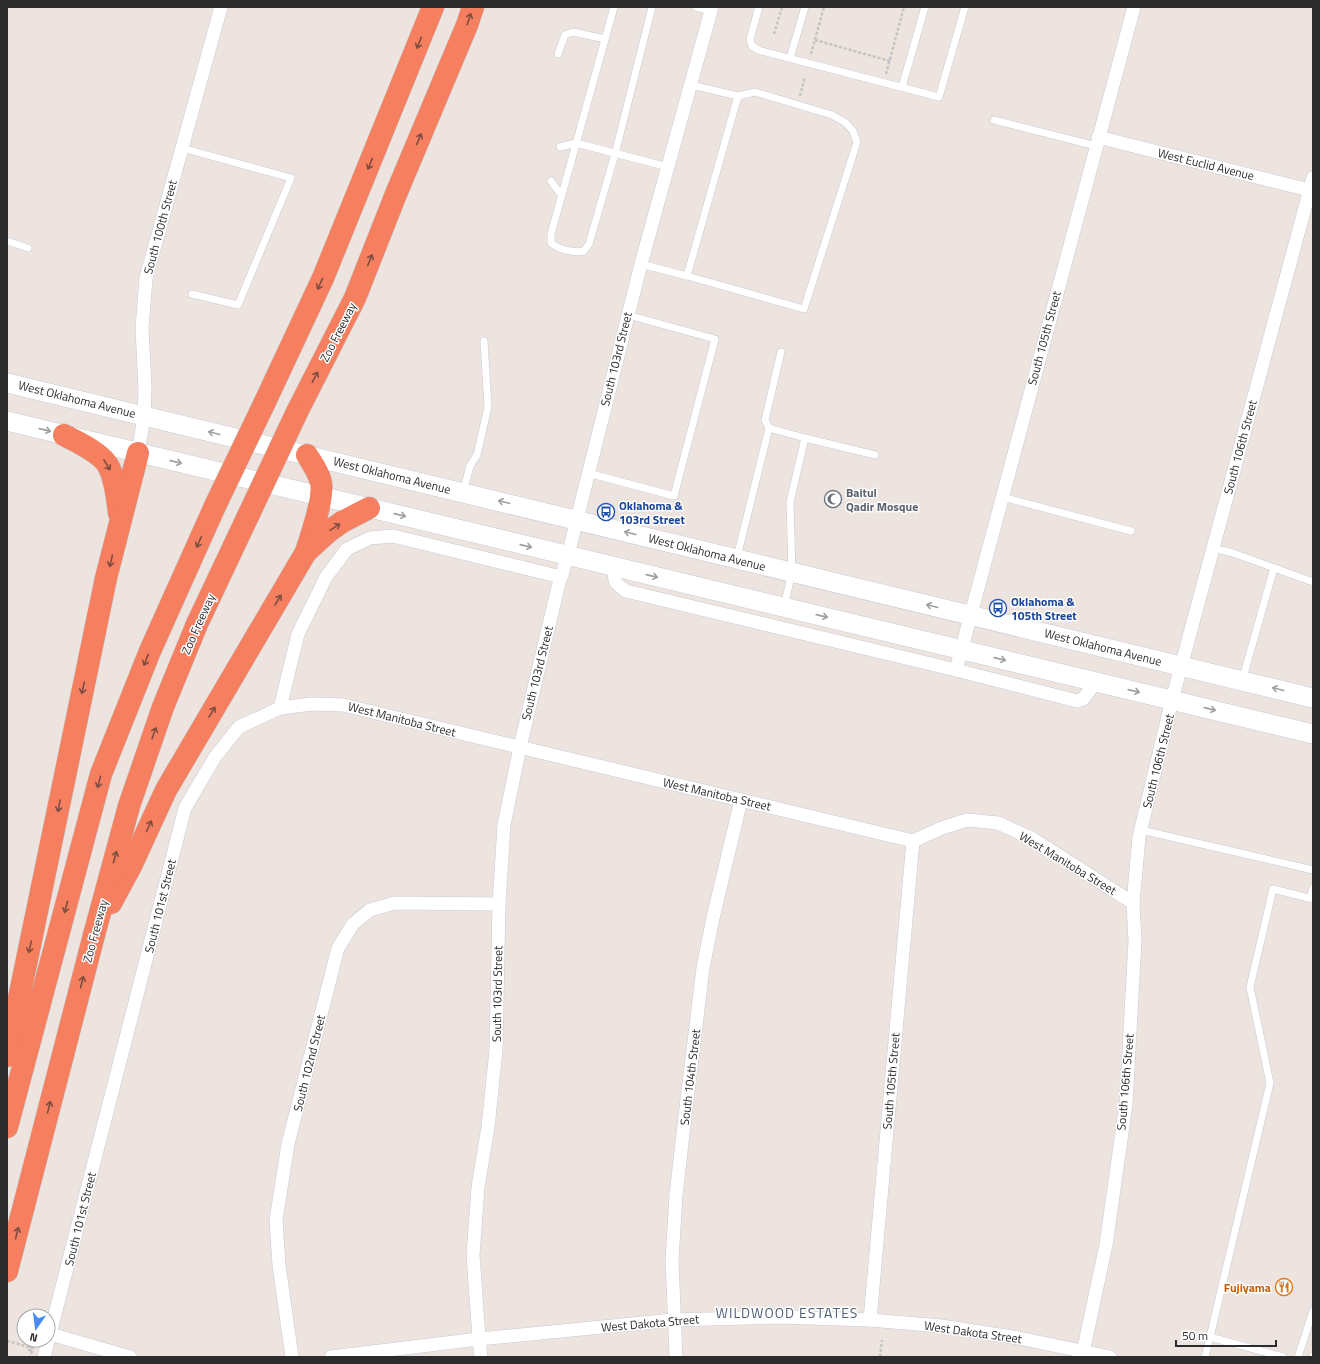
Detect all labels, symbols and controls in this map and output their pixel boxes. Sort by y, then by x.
one-way arrow [466,13,473,26]
one-way arrow [414,37,422,49]
one-way arrow [416,134,424,146]
street label: West Euclid Avenue [1156,143,1256,185]
one-way arrow [366,157,373,169]
street label: South 100th Street [138,177,182,276]
one-way arrow [367,254,375,266]
one-way arrow [316,277,323,289]
street label: South 105th Street [1022,288,1066,387]
street label: Zoo Freeway [315,299,361,365]
street label: South 103rd Street [595,309,637,408]
one-way arrow [311,371,319,383]
street label: West Oklahoma Avenue [16,375,138,423]
street label: South 106th Street [1218,397,1262,496]
one-way arrow [38,427,51,435]
one-way arrow [208,428,221,436]
street label: West Oklahoma Avenue [331,451,453,499]
one-way arrow [170,458,183,466]
one-way arrow [103,459,111,471]
place label: Baitul Qadir Mosque [846,483,918,516]
mosque icon: Baitul Qadir Mosque [823,489,843,509]
place label: Oklahoma & 103rd Street [619,496,685,529]
one-way arrow [498,498,511,506]
bus stop icon: Oklahoma & 103rd Street [596,502,616,522]
one-way arrow [393,512,406,520]
one-way arrow [329,523,340,531]
street label: West Oklahoma Avenue [646,528,768,576]
one-way arrow [624,529,637,536]
one-way arrow [195,535,202,547]
one-way arrow [520,542,533,550]
one-way arrow [106,554,114,567]
one-way arrow [646,572,659,580]
street label: Zoo Freeway [176,590,220,657]
place label: Oklahoma & 105th Street [1011,592,1077,625]
one-way arrow [274,595,282,606]
bus stop icon: Oklahoma & 105th Street [988,598,1008,618]
one-way arrow [926,602,939,609]
one-way arrow [815,613,828,621]
street label: South 103rd Street [516,623,558,722]
street label: West Oklahoma Avenue [1042,623,1164,671]
one-way arrow [141,654,149,666]
one-way arrow [993,655,1006,663]
one-way arrow [79,681,87,694]
one-way arrow [1271,685,1284,693]
one-way arrow [1127,687,1140,695]
street label: West Manitoba Street [346,696,459,742]
one-way arrow [208,706,216,718]
one-way arrow [1203,706,1216,714]
street label: South 106th Street [1137,711,1179,810]
one-way arrow [151,727,158,740]
street label: West Manitoba Street [661,772,774,816]
one-way arrow [95,775,103,788]
one-way arrow [55,799,63,812]
one-way arrow [146,820,154,832]
street label: West Manitoba Street [1016,826,1121,900]
one-way arrow [112,851,119,864]
street label: South 101st Street [139,856,181,955]
street label: Zoo Freeway [77,897,113,965]
one-way arrow [62,900,69,913]
one-way arrow [26,941,34,954]
street label: South 103rd Street [487,945,507,1042]
one-way arrow [78,975,86,988]
street label: South 102nd Street [288,1012,330,1113]
street label: South 104th Street [675,1027,705,1126]
street label: South 105th Street [877,1031,905,1130]
street label: South 106th Street [1111,1032,1139,1131]
one-way arrow [46,1101,53,1114]
street label: South 101st Street [59,1169,101,1268]
one-way arrow [13,1227,21,1240]
restaurant icon: Fujiyama [1274,1277,1294,1297]
place label: Fujiyama [1224,1278,1271,1297]
district label: WILDWOOD ESTATES [716,1302,858,1323]
north arrow [16,1308,56,1348]
street label: West Dakota Street [600,1309,701,1337]
street label: West Dakota Street [923,1316,1024,1348]
scale bar [1176,1322,1276,1348]
text: 50 m [1182,1326,1208,1345]
text: N [28,1329,39,1346]

